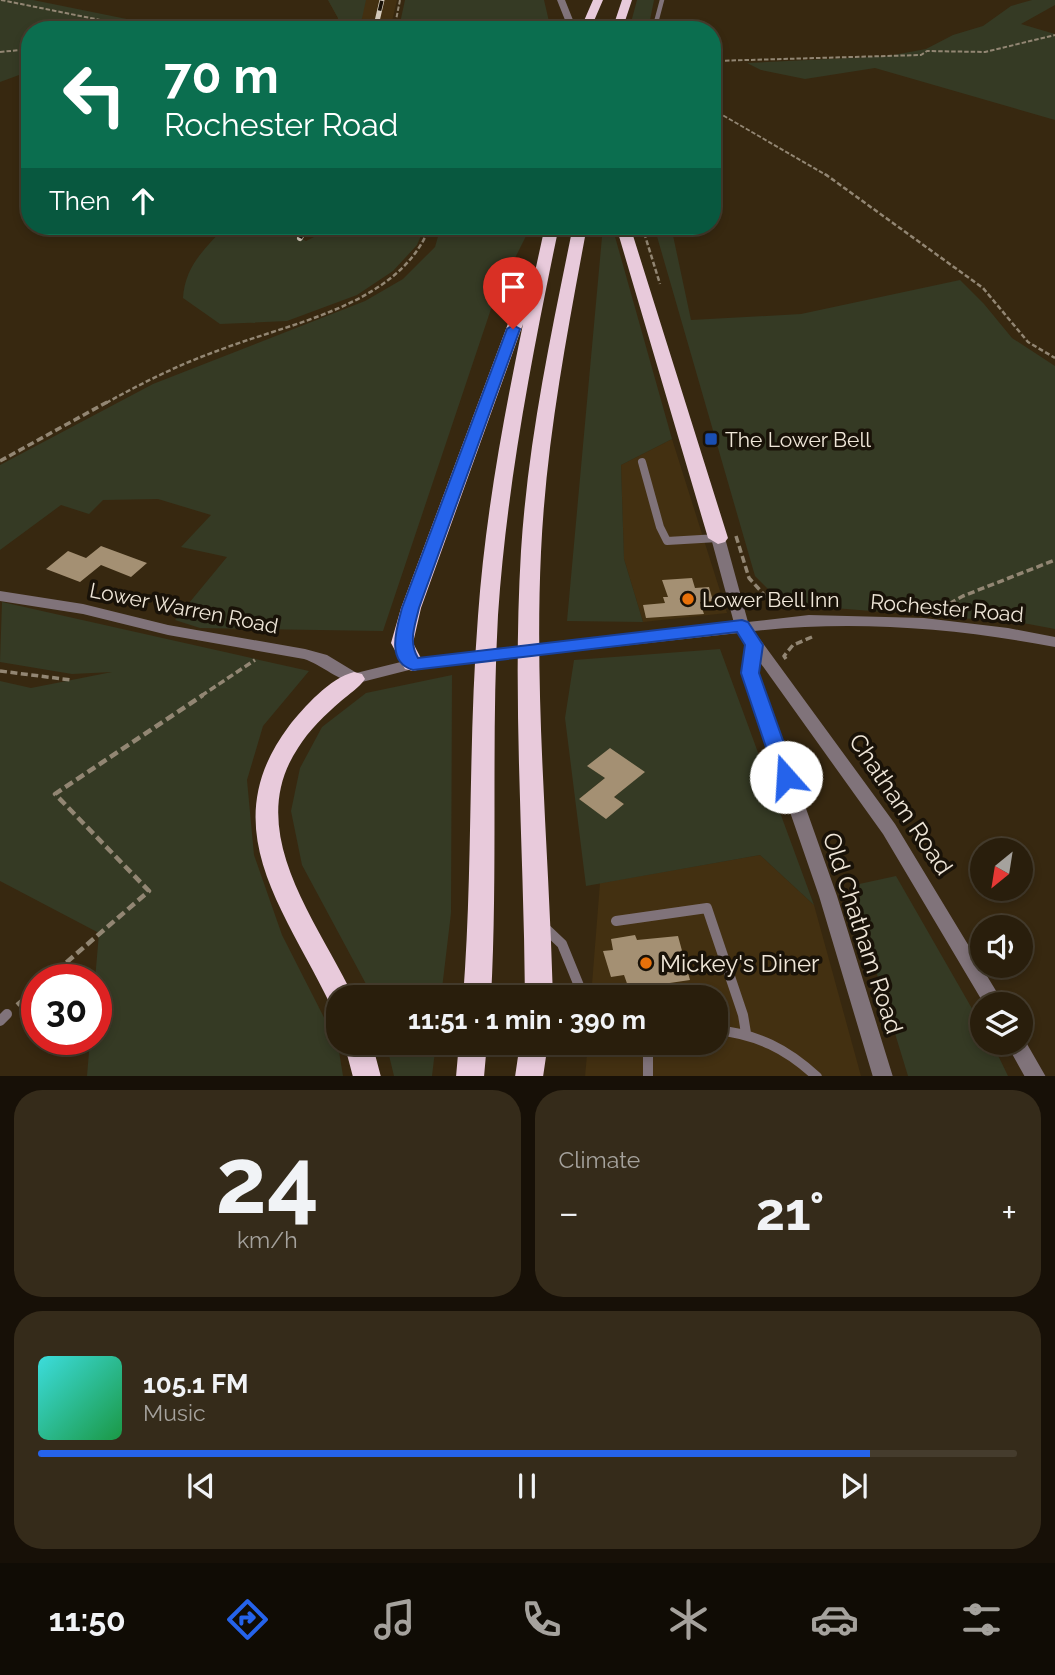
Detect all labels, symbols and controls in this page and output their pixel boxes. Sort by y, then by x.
text: 70 m [164,47,279,104]
icon: left [49,49,140,140]
text: Rochester Road [164,106,399,143]
icon: ahead [124,182,162,220]
text: Then [49,186,110,216]
pin [483,257,543,329]
icon: arrive [494,268,532,306]
place label: The Lower Bell [725,427,871,452]
marker: The Lower Bell [703,431,719,447]
street label: Lower Warren Road [88,577,280,639]
place label: Lower Bell Inn [702,587,840,612]
street label: Rochester Road [869,589,1025,627]
marker: Lower Bell Inn [680,591,696,607]
street label: Chatham Road [843,728,959,880]
position arrow [749,740,823,814]
street label: Old Chatham Road [817,829,909,1037]
north arrow [970,838,1032,901]
map controls [970,838,1033,1055]
button: sound [970,915,1033,978]
place label: Mickey's Diner [660,949,820,978]
marker: Mickey's Diner [638,955,654,971]
speed limit sign: 30 [21,964,112,1055]
button: layers [970,992,1033,1055]
text: 11:51 · 1 min · 390 m [408,1005,646,1035]
text: 24 [216,1127,319,1234]
text: Climate [559,1146,640,1173]
text: 21° [756,1181,824,1242]
text: − [559,1190,579,1235]
text: + [1001,1190,1017,1235]
text: km/h [237,1226,298,1253]
text: 105.1 FM [143,1369,249,1399]
text: Music [143,1399,206,1426]
icon: previous [182,1467,220,1505]
icon: pause [508,1467,546,1505]
icon: next [835,1467,873,1505]
icon: directions [223,1595,272,1644]
icon: music [370,1595,419,1644]
icon: phone [517,1595,566,1644]
icon: climate [664,1595,713,1644]
icon: car [810,1595,859,1644]
icon: filters [957,1595,1006,1644]
text: 11:50 [49,1601,126,1638]

